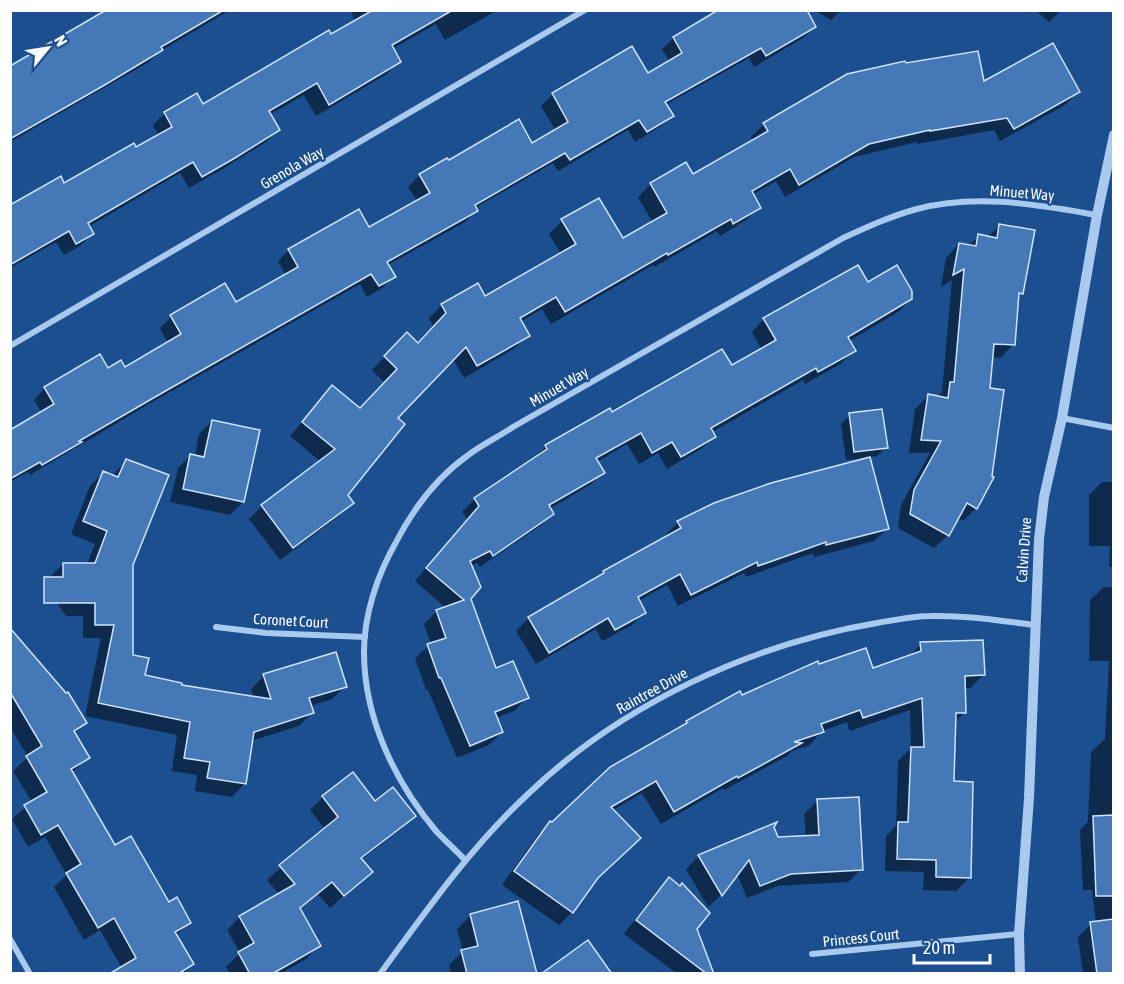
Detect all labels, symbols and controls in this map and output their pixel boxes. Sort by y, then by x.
north arrow [18,18,78,78]
text: N [51,32,71,49]
street label: Grenola Way [257,143,326,192]
street label: Minuet Way [989,181,1055,204]
street label: Minuet Way [526,363,591,410]
street label: Calvin Drive [1013,516,1034,583]
street label: Coronet Court [253,610,329,631]
street label: Raintree Drive [613,664,690,717]
street label: Princess Court [822,925,900,950]
scale bar [914,927,990,965]
text: 20 m [923,937,955,958]

